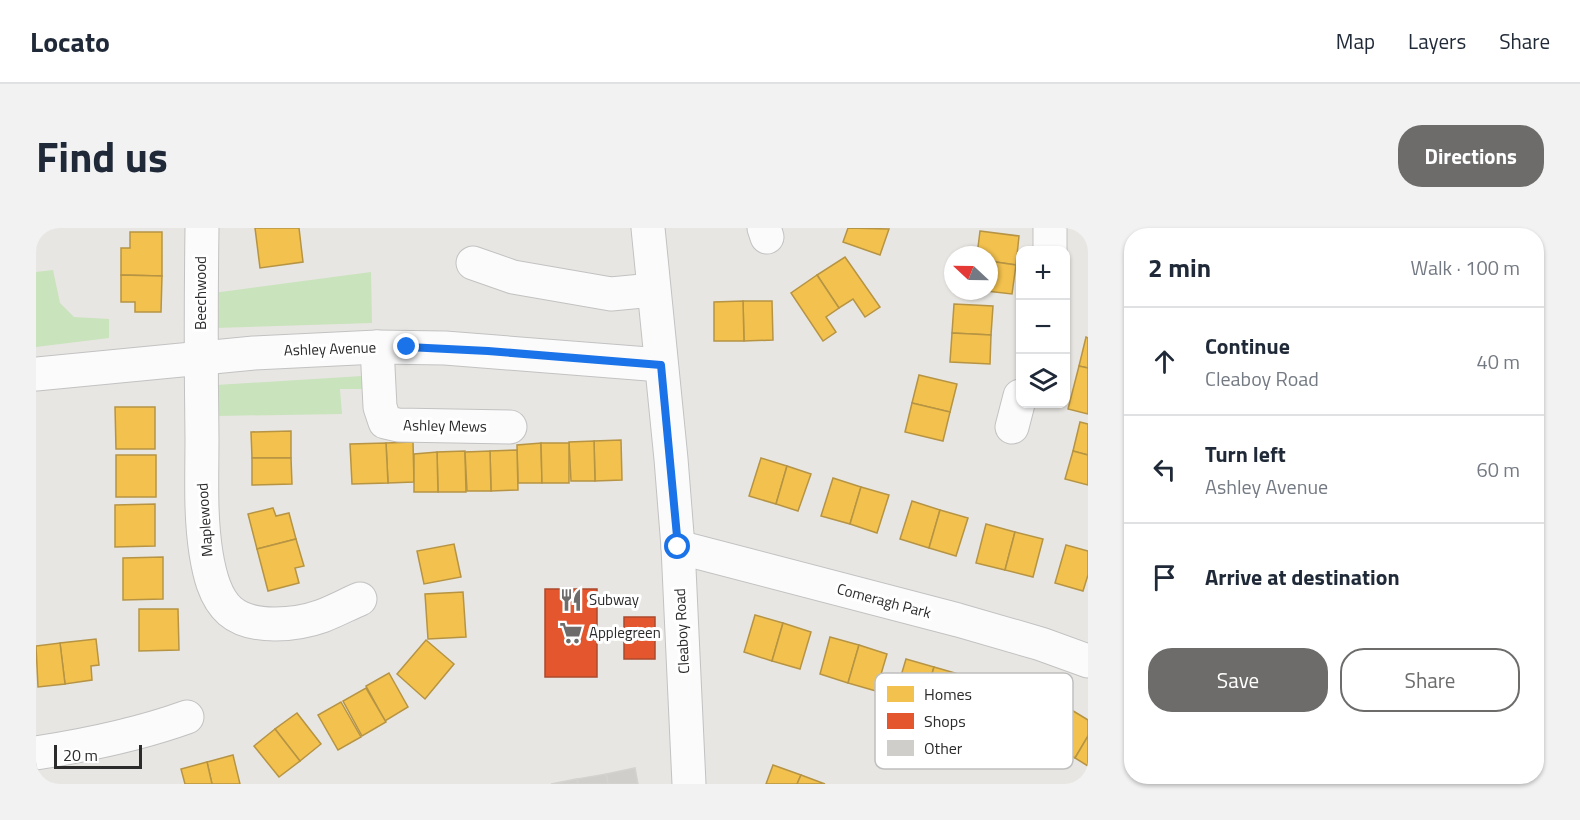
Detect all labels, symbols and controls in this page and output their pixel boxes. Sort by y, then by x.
text: Locato [30,20,110,63]
text: Map [1336,25,1375,57]
text: Layers [1408,25,1466,57]
text: Share [1499,25,1550,57]
text: Find us [36,124,168,188]
button: Directions [1398,125,1544,187]
north arrow [944,246,998,300]
map controls [1016,246,1070,408]
button: + [1016,246,1070,300]
text: 2 min [1148,248,1211,287]
text: Walk · 100 m [1411,252,1520,283]
street label: Beechwood [189,256,212,330]
button: − [1016,300,1070,354]
text: Continue [1205,329,1290,363]
route end [393,333,419,359]
street label: Ashley Avenue [283,335,377,362]
icon: ahead [1148,345,1181,378]
text: 40 m [1476,346,1520,377]
button: layers [1016,354,1070,408]
text: Cleaboy Road [1205,363,1319,394]
street label: Ashley Mews [403,413,487,438]
text: Turn left [1205,437,1286,471]
icon: left [1148,453,1181,486]
text: 60 m [1476,454,1520,485]
text: Ashley Avenue [1205,471,1328,502]
street label: Maplewood [190,482,219,558]
route start [664,533,690,559]
text: Arrive at destination [1205,560,1400,594]
icon: arrive [1148,561,1181,594]
street label: Comeragh Park [835,577,934,624]
restaurant icon: Subway [558,587,584,613]
place label: Subway [589,588,639,611]
street label: Cleaboy Road [668,588,695,674]
supermarket icon: Applegreen [558,620,584,646]
place label: Applegreen [589,621,661,644]
button: Save [1148,648,1328,712]
button: Share [1340,648,1520,712]
legend [875,673,1073,769]
text: Homes [924,682,972,706]
text: Shops [924,709,966,733]
text: Other [924,736,963,760]
scale bar [54,742,142,770]
text: 20 m [63,743,98,767]

